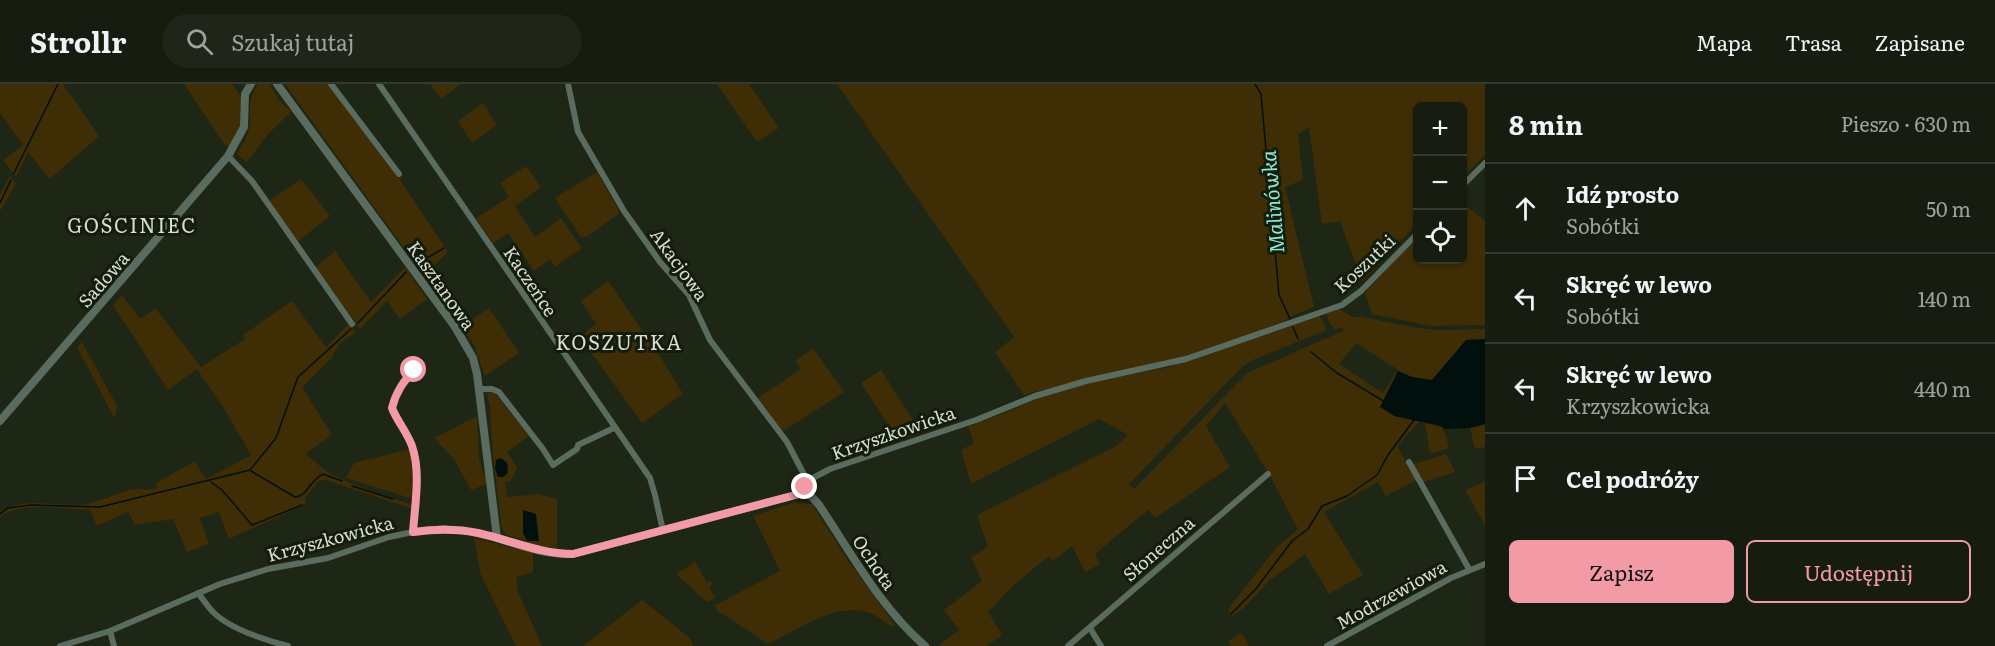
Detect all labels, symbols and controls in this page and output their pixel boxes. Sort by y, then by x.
search box [162,14,582,68]
text: Strollr [30,20,126,62]
icon: search [183,25,216,58]
text: Szukaj tutaj [231,25,354,58]
text: Mapa [1696,26,1752,57]
text: Trasa [1785,26,1842,57]
text: Zapisane [1875,26,1965,57]
map controls [1413,102,1467,264]
button: + [1413,102,1467,156]
text: 8 min [1509,104,1583,143]
text: Pieszo · 630 m [1841,108,1971,138]
water label: Malinówka [1252,149,1290,255]
button: − [1413,156,1467,210]
text: Idź prosto [1566,177,1679,210]
icon: ahead [1509,192,1542,225]
text: 50 m [1926,193,1971,223]
district label: GOŚCINIEC [67,209,197,239]
button: locate [1413,210,1467,264]
text: Sobótki [1566,210,1640,240]
street label: Akacjowa [644,222,716,306]
street label: Koszutki [1327,227,1401,299]
street label: Kasztanowa [401,235,483,335]
street label: Kaczeńce [497,240,565,322]
street label: Sadowa [71,245,135,313]
text: Skręć w lewo [1566,267,1712,300]
icon: left [1509,282,1542,315]
text: 140 m [1918,283,1971,313]
text: Sobótki [1566,300,1640,330]
district label: KOSZUTKA [555,326,683,356]
route start [400,356,426,382]
text: Skręć w lewo [1566,357,1712,390]
icon: left [1509,372,1542,405]
text: 440 m [1914,373,1971,403]
text: Krzyszkowicka [1566,390,1710,420]
street label: Krzyszkowicka [827,398,959,466]
icon: arrive [1509,462,1542,495]
text: Cel podróży [1566,462,1699,495]
route end [791,473,817,499]
street label: Krzyszkowicka [264,508,396,568]
street label: Słoneczna [1116,509,1200,587]
street label: Ochota [847,529,904,595]
button: Zapisz [1509,540,1734,603]
button: Udostępnij [1746,540,1971,603]
street label: Modrzewiowa [1331,552,1451,635]

